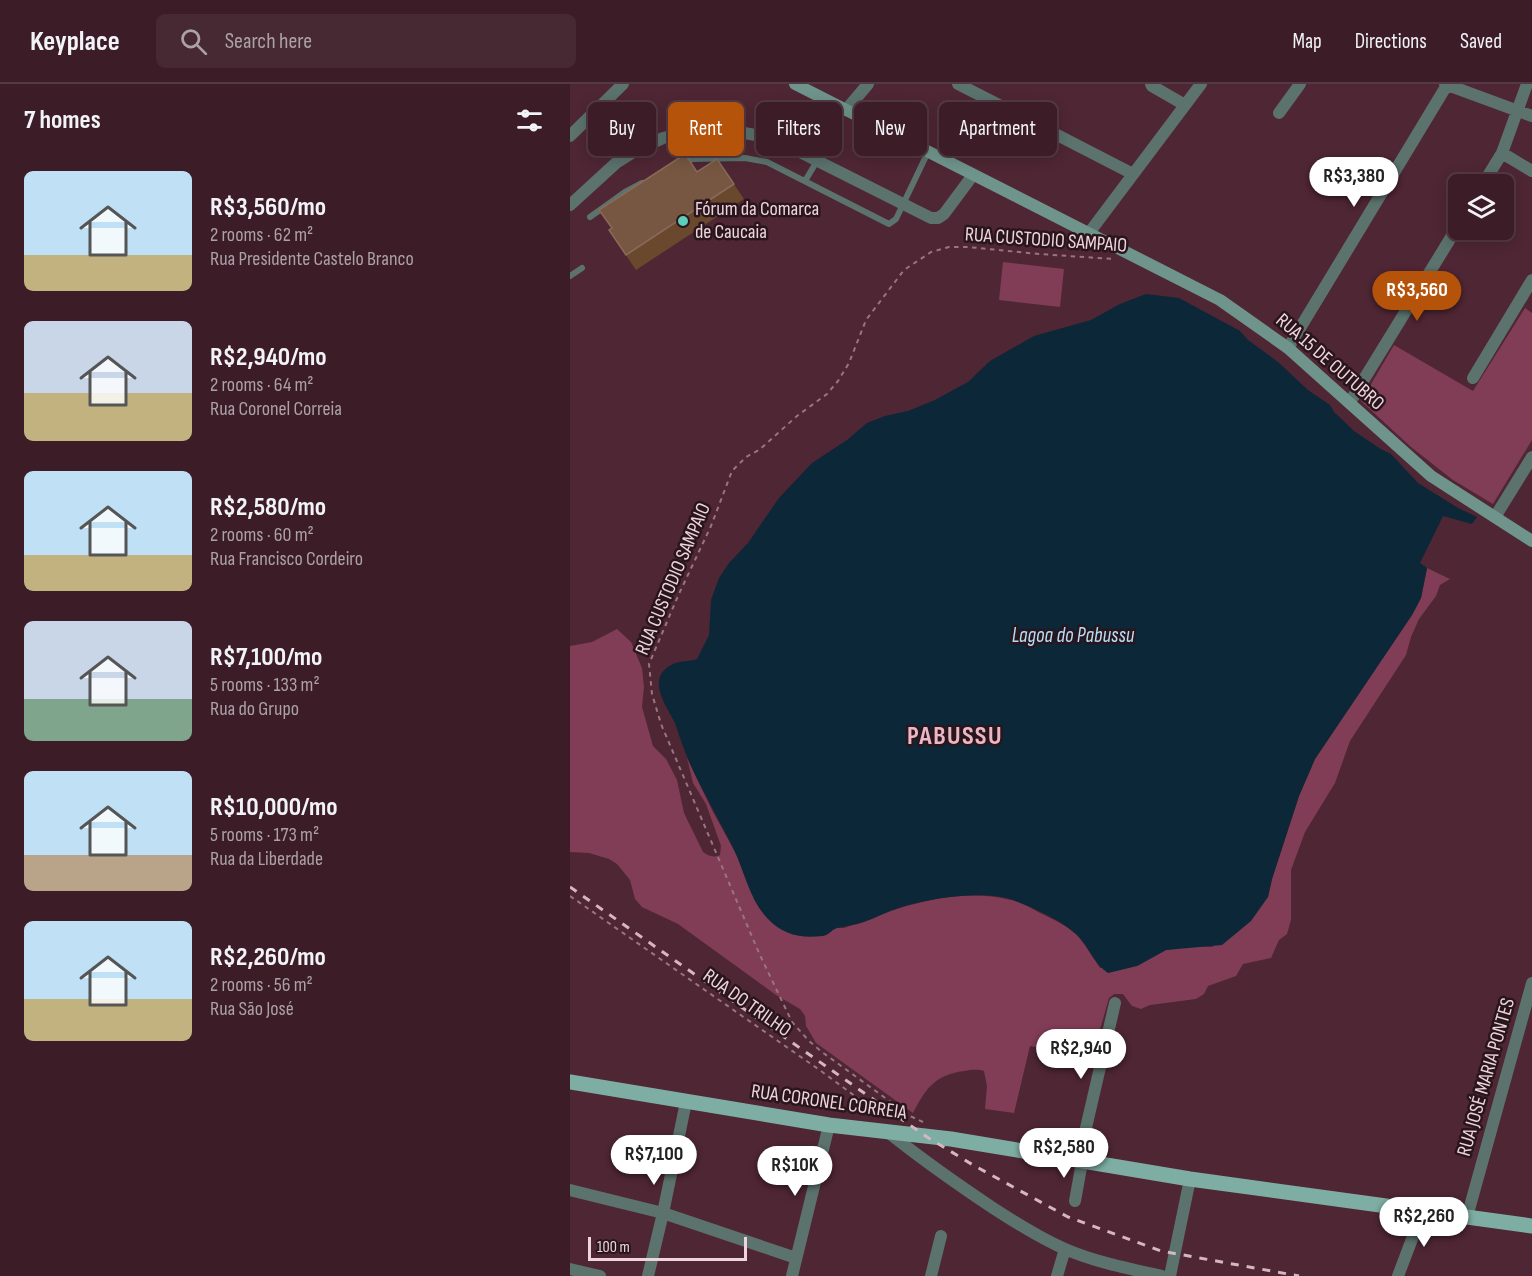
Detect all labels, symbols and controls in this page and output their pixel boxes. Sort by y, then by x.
search box [156,14,576,68]
text: Keyplace [30,25,120,58]
icon: search [177,25,210,58]
text: Search here [225,28,312,55]
text: Map [1292,29,1322,54]
text: Directions [1355,29,1427,54]
text: Saved [1460,29,1502,54]
chip: Buy [588,102,656,156]
chip: Rent [668,102,744,156]
chip: Filters [756,102,842,156]
chip: New [854,102,927,156]
chip: Apartment [939,102,1057,156]
icon: filters [513,104,546,137]
text: 7 homes [24,105,101,136]
pin: R$3,380 [1299,157,1409,208]
text: R$3,380 [1323,164,1385,188]
map controls [1448,174,1514,240]
button: layers [1448,174,1514,240]
text: R$3,560/mo [210,192,326,223]
icon: home [72,195,144,267]
place label: Fórum da Comarca de Caucaia [695,197,819,244]
marker: Fórum da Comarca de Caucaia [676,214,690,228]
street label: RUA CUSTODIO SAMPAIO [964,222,1128,258]
text: 2 rooms · 62 m² [210,223,313,247]
text: Rua Presidente Castelo Branco [210,247,414,271]
pin: R$3,560 [1362,271,1472,322]
text: R$3,560 [1386,278,1448,302]
street label: RUA 15 DE OUTUBRO [1271,308,1389,416]
text: R$2,940/mo [210,342,327,373]
icon: home [72,345,144,417]
text: 2 rooms · 64 m² [210,373,314,397]
text: Rua Coronel Correia [210,397,342,421]
text: R$2,580/mo [210,492,326,523]
icon: home [72,495,144,567]
street label: RUA CUSTODIO SAMPAIO [630,499,716,659]
text: 2 rooms · 60 m² [210,523,314,547]
text: Rua Francisco Cordeiro [210,547,363,571]
water label: Lagoa do Pabussu [1012,623,1135,648]
text: R$7,100/mo [210,642,322,673]
icon: home [72,645,144,717]
text: 5 rooms · 133 m² [210,673,320,697]
text: Rua do Grupo [210,697,299,721]
district label: PABUSSU [907,721,1003,752]
text: R$10,000/mo [210,792,338,823]
icon: home [72,795,144,867]
text: 5 rooms · 173 m² [210,823,319,847]
text: Rua da Liberdade [210,847,323,871]
text: R$2,260/mo [210,942,326,973]
icon: home [72,945,144,1017]
street label: RUA DO TRILHO [698,964,796,1042]
text: 2 rooms · 56 m² [210,973,313,997]
street label: RUA JOSÉ MARIA PONTES [1452,995,1520,1159]
text: Rua São José [210,997,294,1021]
pin: R$2,940 [1026,1029,1136,1080]
text: R$2,940 [1050,1036,1112,1060]
street label: RUA CORONEL CORREIA [750,1079,909,1125]
pin: R$2,580 [1009,1128,1119,1179]
pin: R$7,100 [599,1135,709,1186]
text: R$2,580 [1033,1135,1095,1159]
text: R$7,100 [625,1142,683,1166]
pin: R$10K [753,1146,837,1197]
text: R$10K [771,1153,819,1177]
pin: R$2,260 [1369,1197,1479,1248]
text: R$2,260 [1393,1204,1455,1228]
scale bar [588,1234,747,1262]
text: 100 m [597,1238,630,1257]

